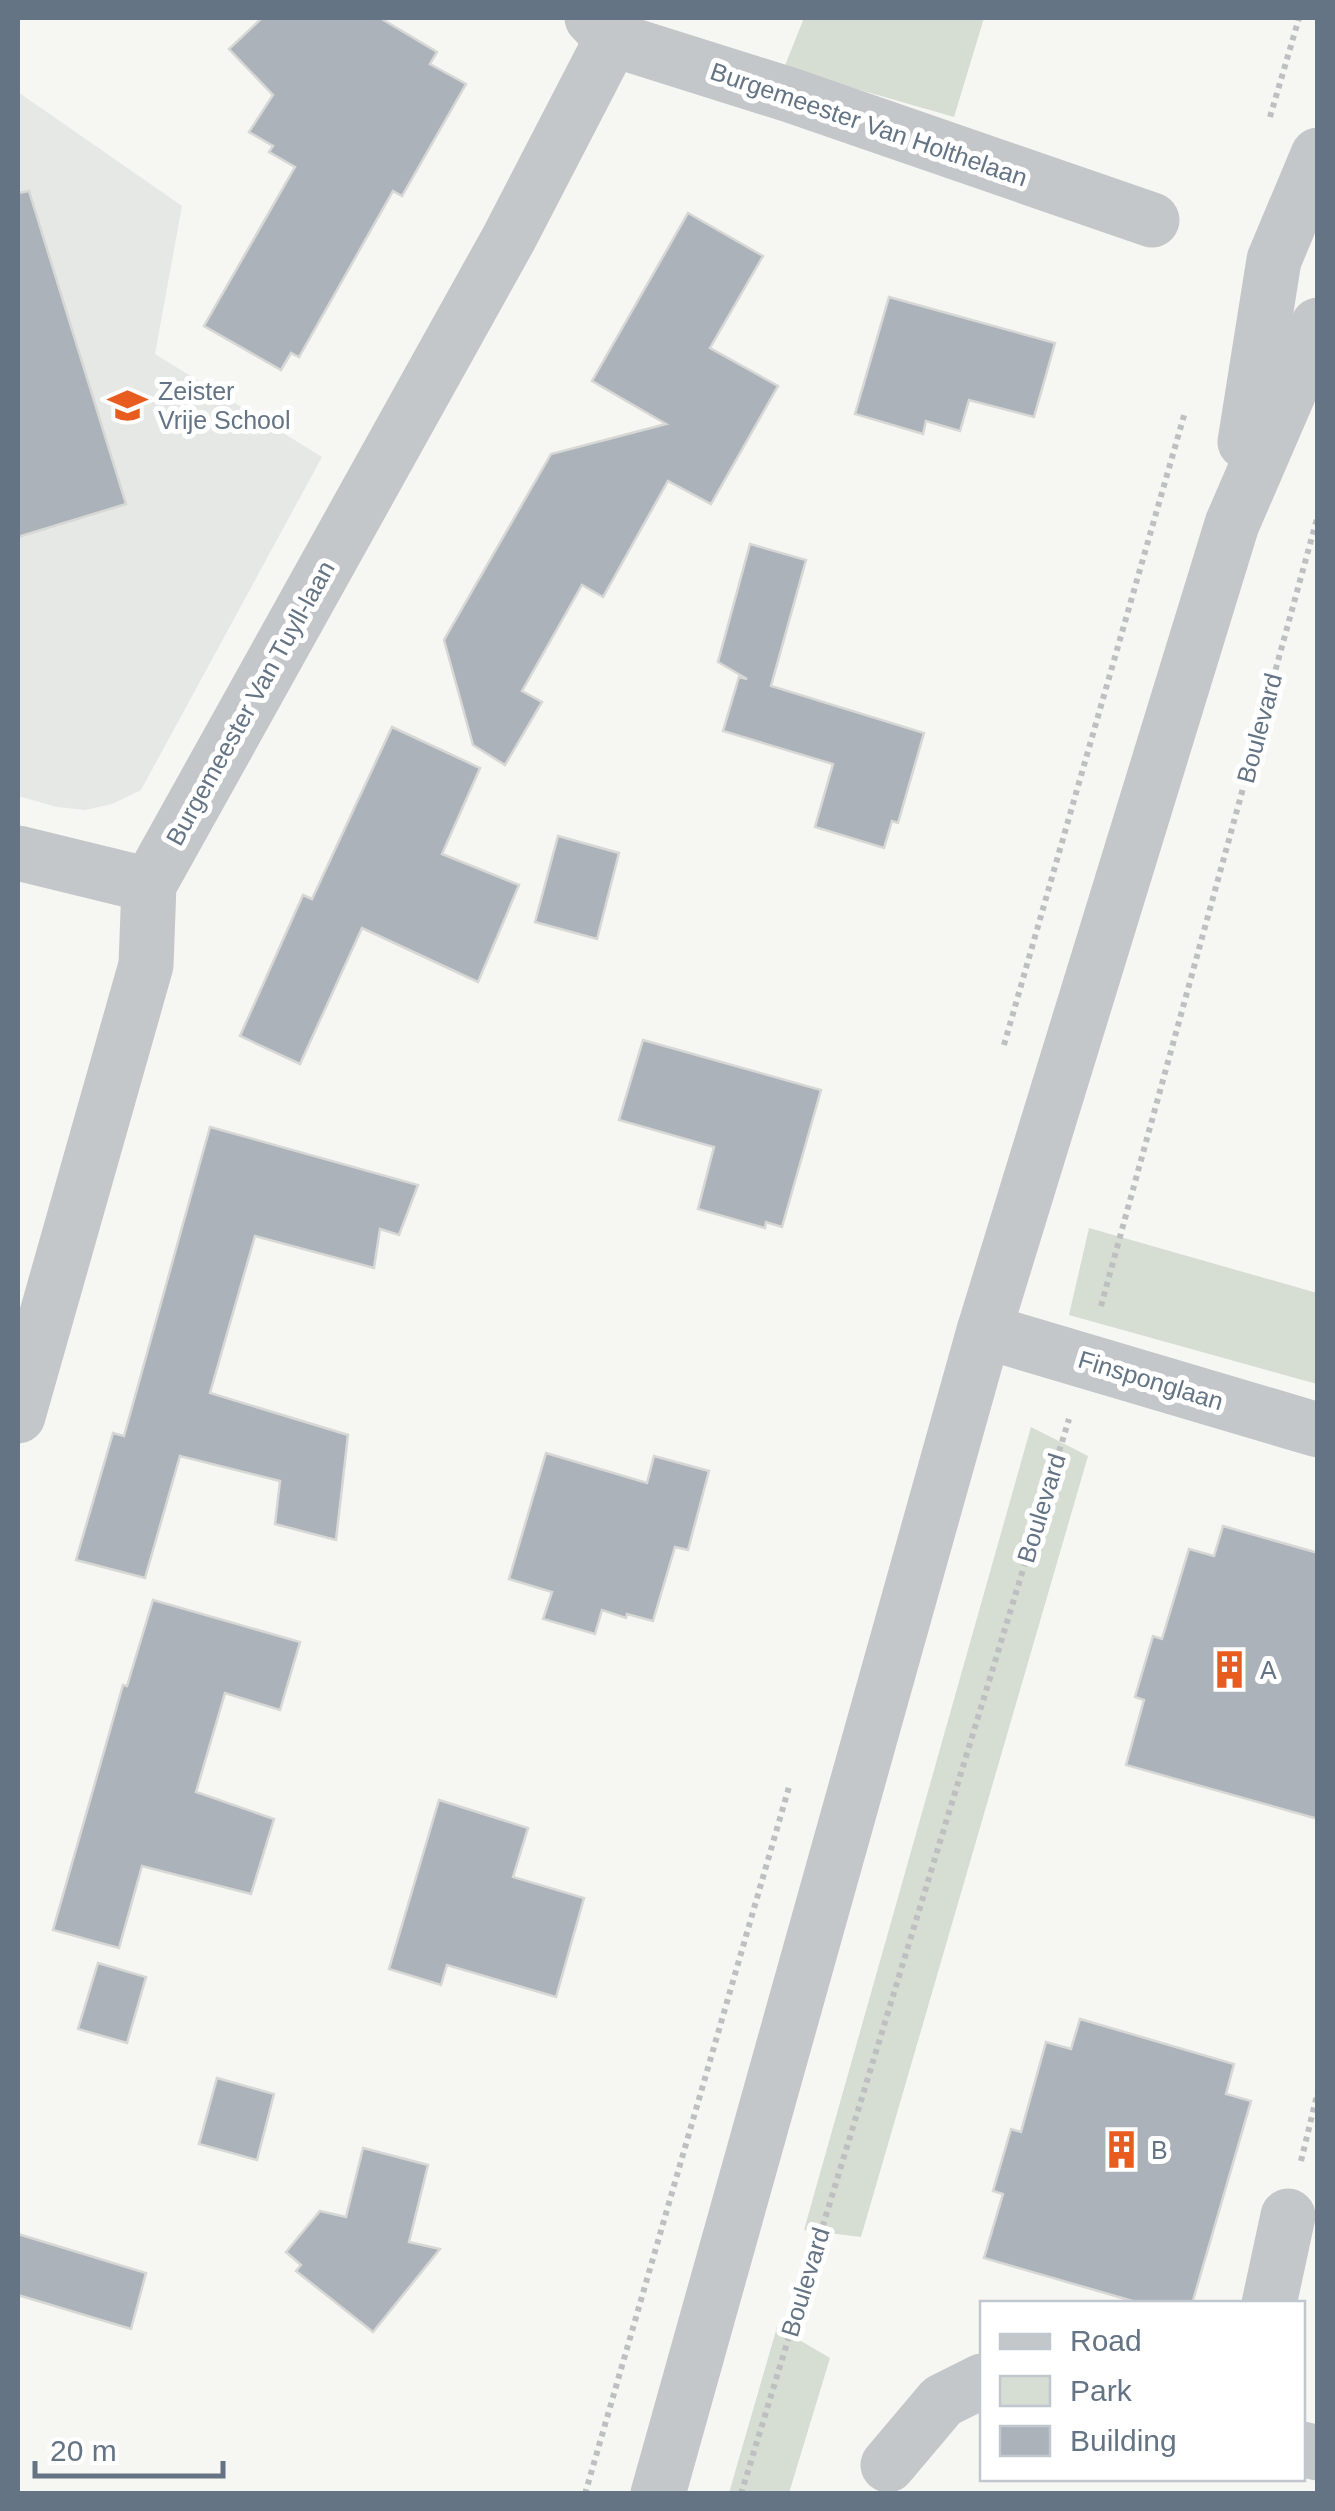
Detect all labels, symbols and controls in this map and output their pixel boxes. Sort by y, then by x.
street label: Burgemeester Van Holthelaan [707,57,1031,191]
place label: Zeister Vrije School [158,377,290,434]
school or university icon: Zeister Vrije School [107,384,149,426]
street label: Burgemeester Van Tuyll-laan [160,556,340,850]
street label: Boulevard [1231,670,1287,786]
street label: Finsponglaan [1075,1345,1227,1415]
street label: Boulevard [1011,1450,1071,1566]
building icon: A [1209,1649,1251,1691]
place label: A [1260,1656,1277,1684]
building icon: B [1100,2129,1142,2171]
place label: B [1151,2136,1168,2164]
street label: Boulevard [775,2224,835,2340]
legend [980,2301,1305,2481]
text: Road [1070,2324,1142,2357]
text: Park [1070,2374,1133,2407]
scale bar [35,2416,222,2478]
text: Building [1070,2424,1177,2457]
text: 20 m [50,2434,117,2467]

